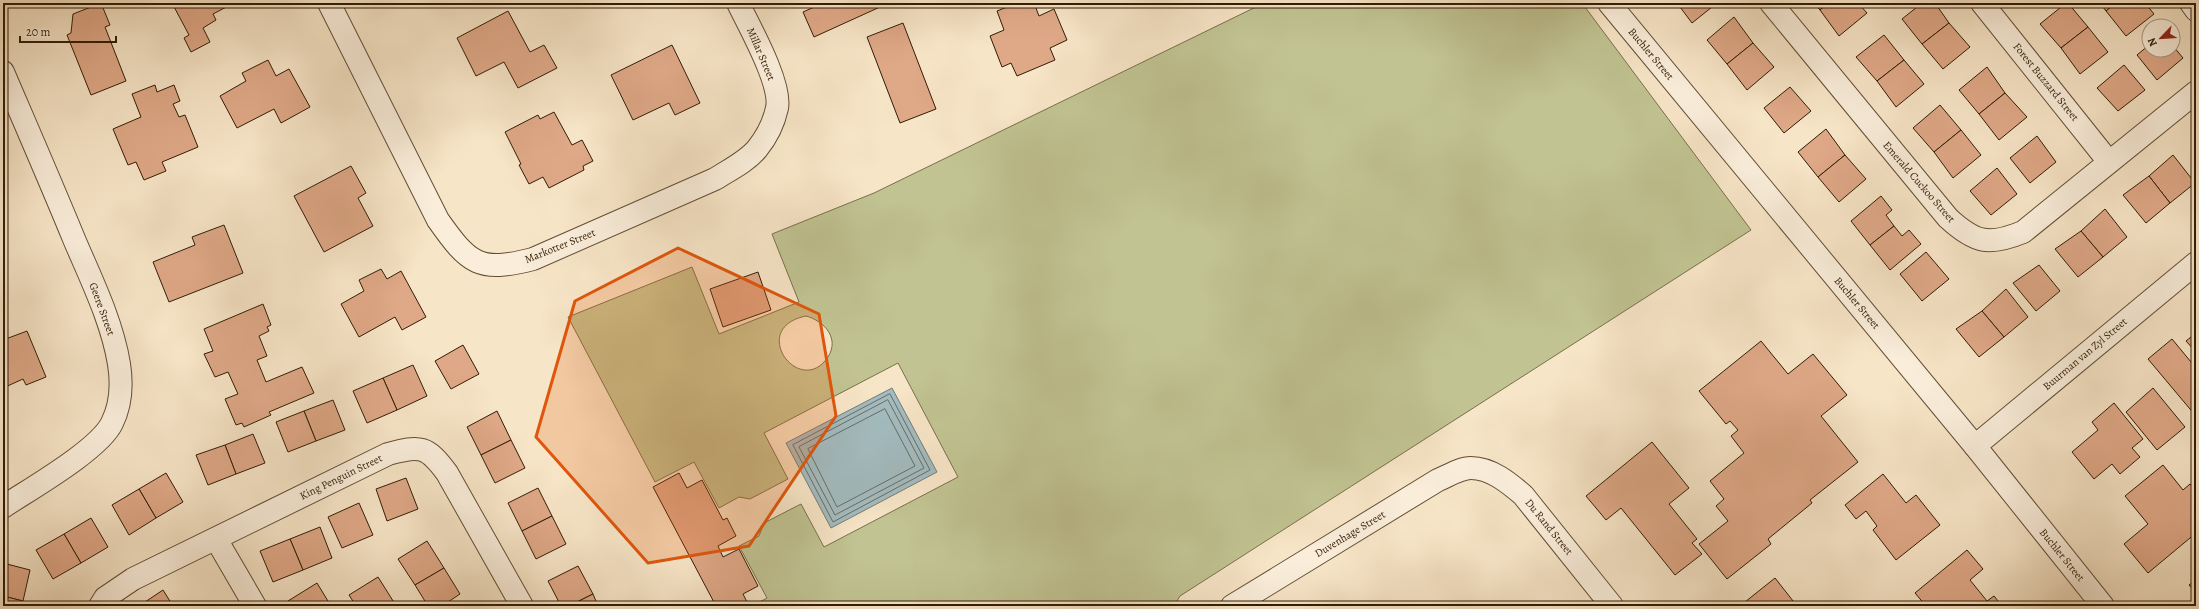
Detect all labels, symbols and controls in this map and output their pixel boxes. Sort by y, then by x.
scale bar [20,18,116,44]
north arrow [2141,18,2181,58]
text: 20 m [26,24,50,40]
street label: Millar Street [743,25,779,83]
street label: Buchler Street [1625,25,1678,84]
text: N [2144,35,2161,49]
street label: Forest Buzzard Street [2010,40,2083,125]
street label: Emerald Cuckoo Street [1879,138,1959,226]
street label: Markotter Street [522,225,598,267]
street label: Buchler Street [1831,274,1884,333]
street label: Geere Street [86,280,119,338]
street label: Buurman van Zyl Street [2040,314,2131,394]
street label: King Penguin Street [297,450,385,503]
street label: Du Rand Street [1522,496,1577,559]
street label: Duvenhage Street [1312,507,1388,561]
street label: Buchler Street [2036,525,2088,585]

